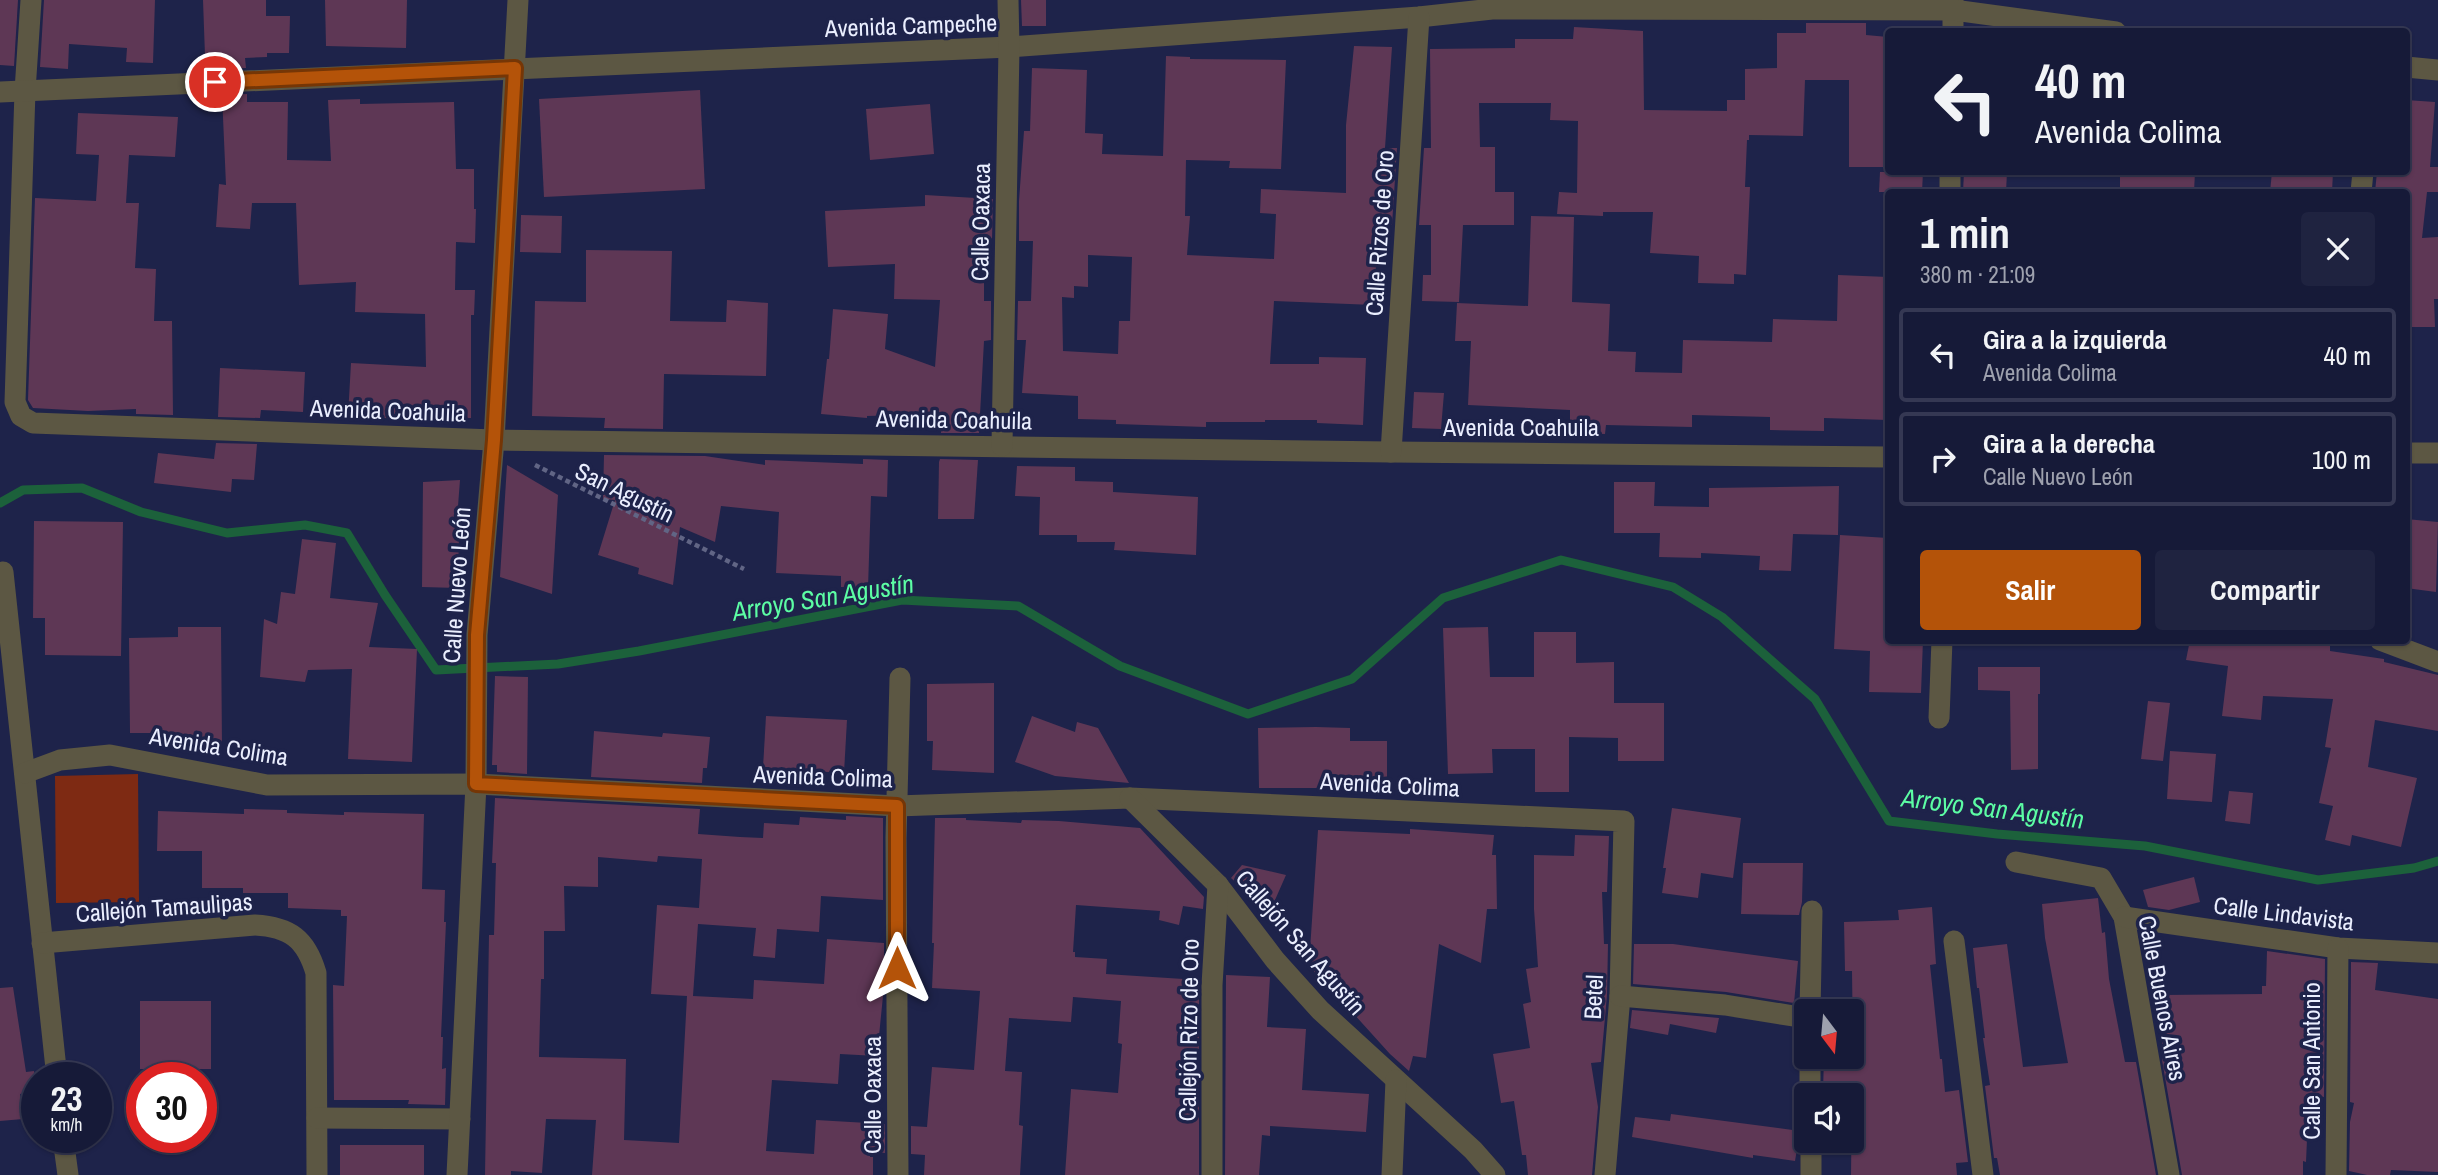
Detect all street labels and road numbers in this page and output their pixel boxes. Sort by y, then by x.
street label: Avenida Campeche [823,6,998,44]
street label: Calle Rizos de Oro [1357,149,1401,317]
street label: Calle Oaxaca [963,163,997,281]
street label: Avenida Coahuila [308,391,467,429]
street label: Avenida Coahuila [875,402,1032,436]
street label: Avenida Coahuila [1442,411,1599,443]
street label: San Agustín [570,454,680,530]
street label: Calle Nuevo León [435,506,477,664]
street label: Avenida Colima [147,719,291,773]
street label: Avenida Colima [752,758,893,794]
street label: Avenida Colima [1318,764,1461,804]
street label: Callejón San Agustín [1229,863,1373,1021]
street label: Callejón Tamaulipas [74,885,254,929]
street label: Calle Lindavista [2212,889,2356,937]
street label: Calle Buenos Aires [2131,913,2195,1083]
street label: Callejón Rizo de Oro [1170,938,1206,1122]
street label: Betel [1576,974,1610,1020]
street label: Calle San Antonio [2295,982,2327,1140]
street label: Calle Oaxaca [856,1036,888,1154]

